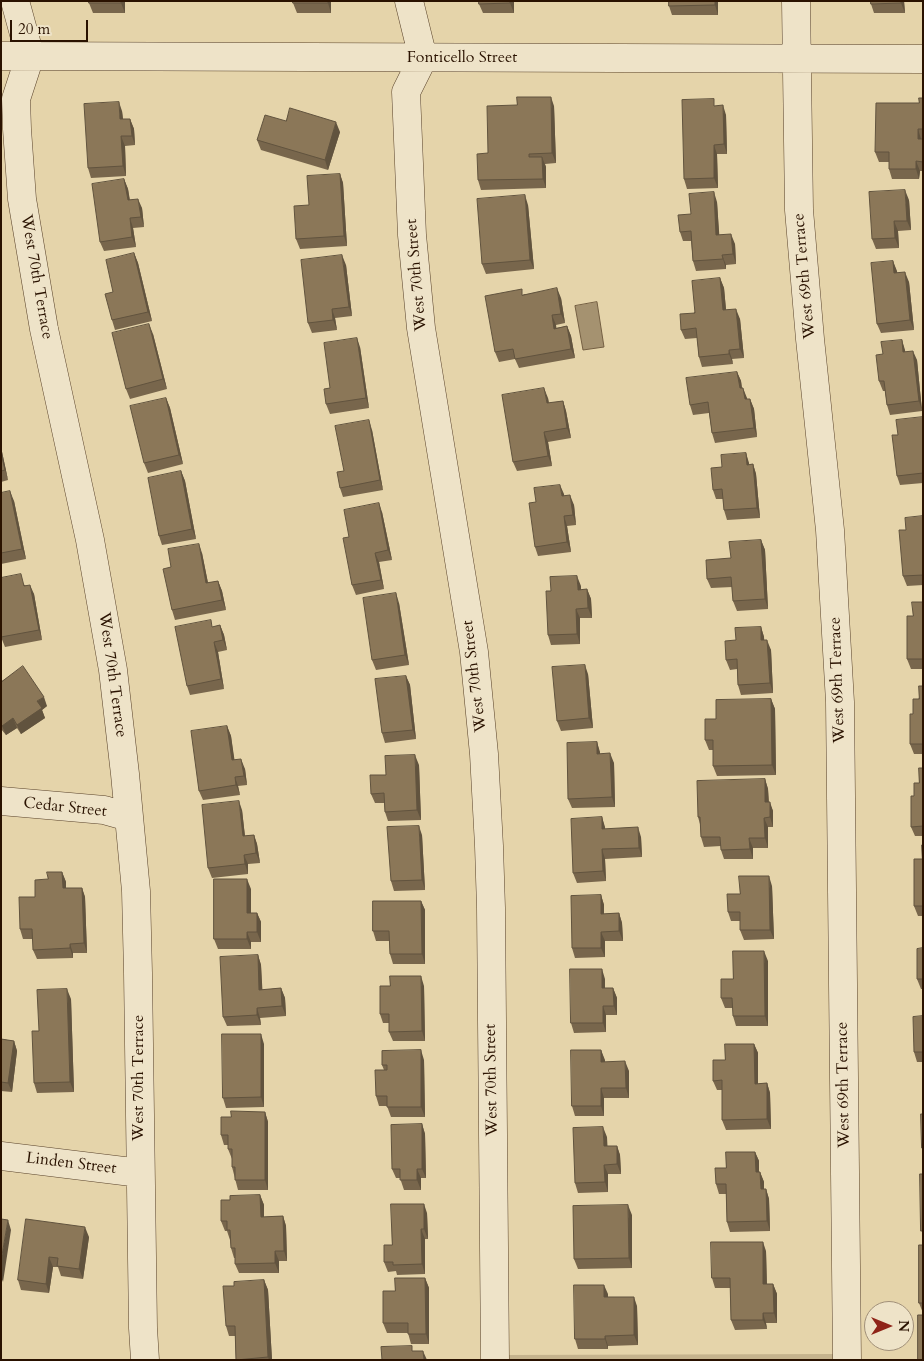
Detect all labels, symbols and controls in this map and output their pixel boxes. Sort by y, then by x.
scale bar [12,10,90,42]
text: 20 m [18,19,50,39]
street label: Fonticello Street [407,48,517,68]
street label: West 69th Terrace [790,212,820,340]
street label: West 70th Terrace [16,213,56,341]
street label: West 70th Street [403,218,431,332]
street label: West 70th Terrace [94,611,130,739]
street label: West 69th Terrace [826,617,850,743]
street label: West 70th Street [459,619,491,733]
street label: Cedar Street [22,794,108,822]
street label: West 70th Terrace [129,1015,149,1141]
street label: West 69th Terrace [833,1022,855,1148]
street label: West 70th Street [481,1024,503,1136]
street label: Linden Street [25,1149,117,1179]
north arrow [864,1301,914,1351]
text: N [894,1320,913,1332]

